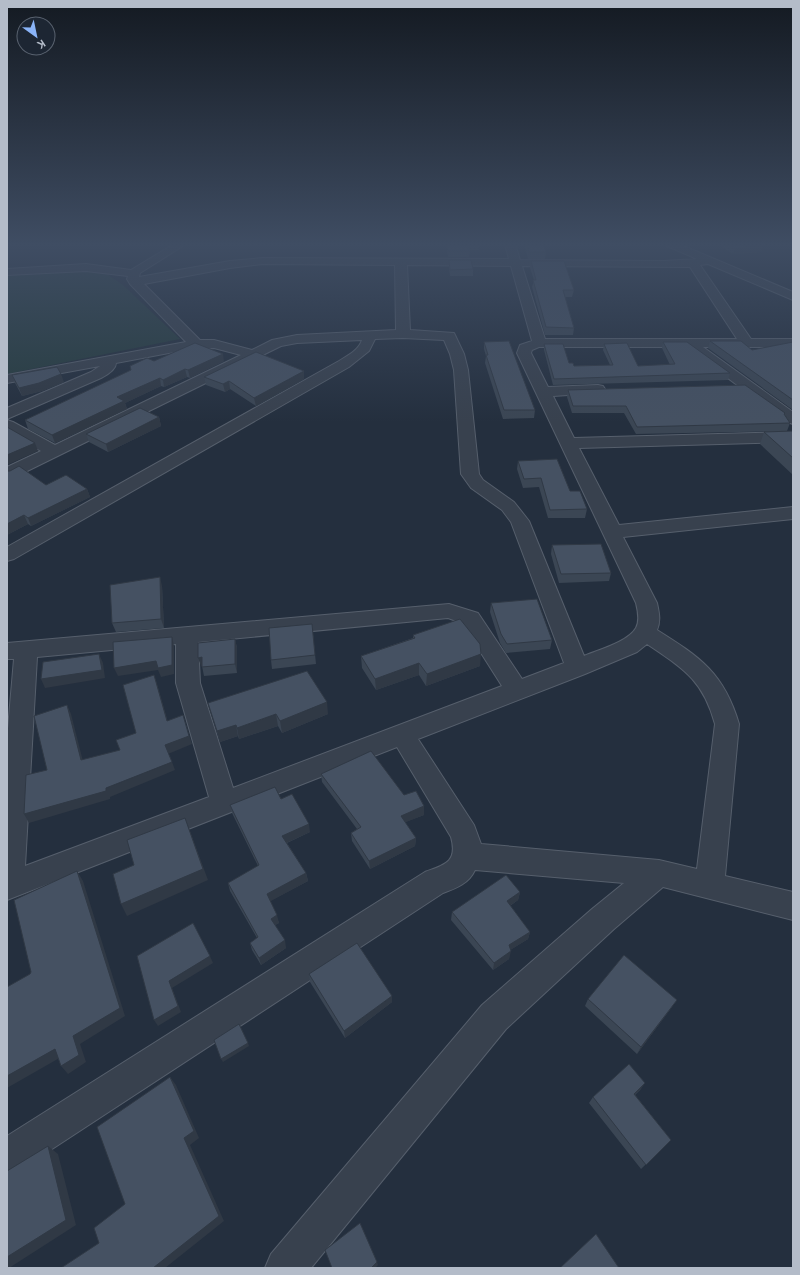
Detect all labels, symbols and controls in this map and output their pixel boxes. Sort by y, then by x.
north arrow [16,16,56,56]
text: K [35,37,48,52]

